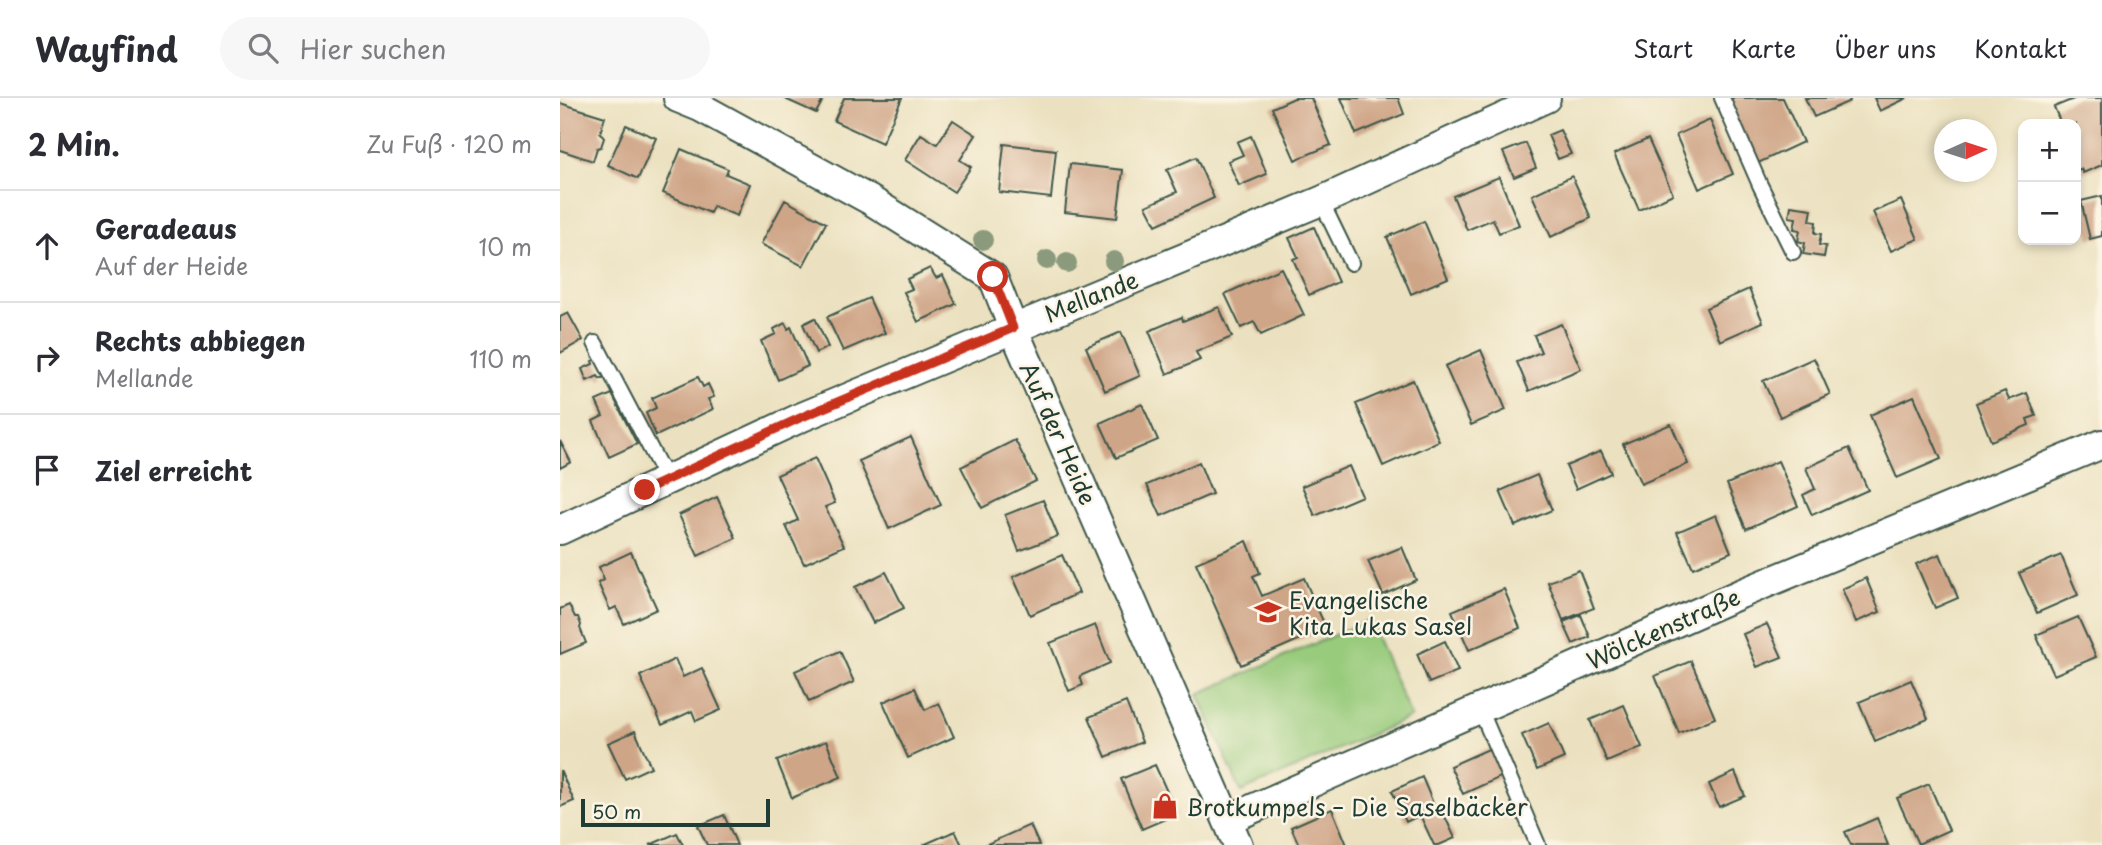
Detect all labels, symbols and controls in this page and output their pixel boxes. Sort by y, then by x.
search box [220,17,710,80]
text: Wayfind [35,23,178,73]
icon: search [244,29,282,67]
text: Hier suchen [300,29,446,68]
text: Start [1633,30,1693,66]
text: Karte [1731,30,1796,66]
text: Über uns [1834,30,1936,66]
text: Kontakt [1974,30,2067,66]
north arrow [1934,119,1997,182]
map controls [2018,119,2081,245]
button: + [2018,119,2081,182]
text: 2 Min. [28,121,120,166]
text: Zu Fuß · 120 m [366,126,532,161]
button: − [2018,182,2081,245]
text: Geradeaus [95,209,237,248]
icon: ahead [28,227,66,265]
text: 10 m [478,229,532,264]
text: Auf der Heide [95,248,248,283]
route start [977,261,1008,292]
street label: Mellande [1039,261,1143,331]
text: Rechts abbiegen [95,321,306,360]
icon: right [28,339,66,377]
text: 110 m [470,341,532,376]
street label: Auf der Heide [1012,356,1106,510]
text: Mellande [95,360,194,395]
icon: arrive [28,451,66,489]
text: Ziel erreicht [95,451,253,490]
route end [629,474,660,505]
street label: Wölckenstraße [1581,579,1745,677]
place label: Evangelische Kita Lukas Sasel [1289,582,1472,643]
school or university icon: Evangelische Kita Lukas Sasel [1253,597,1283,627]
place label: Brotkumpels – Die Saselbäcker [1186,789,1528,824]
shop icon: Brotkumpels – Die Saselbäcker [1150,791,1180,821]
scale bar [581,796,770,828]
text: 50 m [592,797,641,825]

